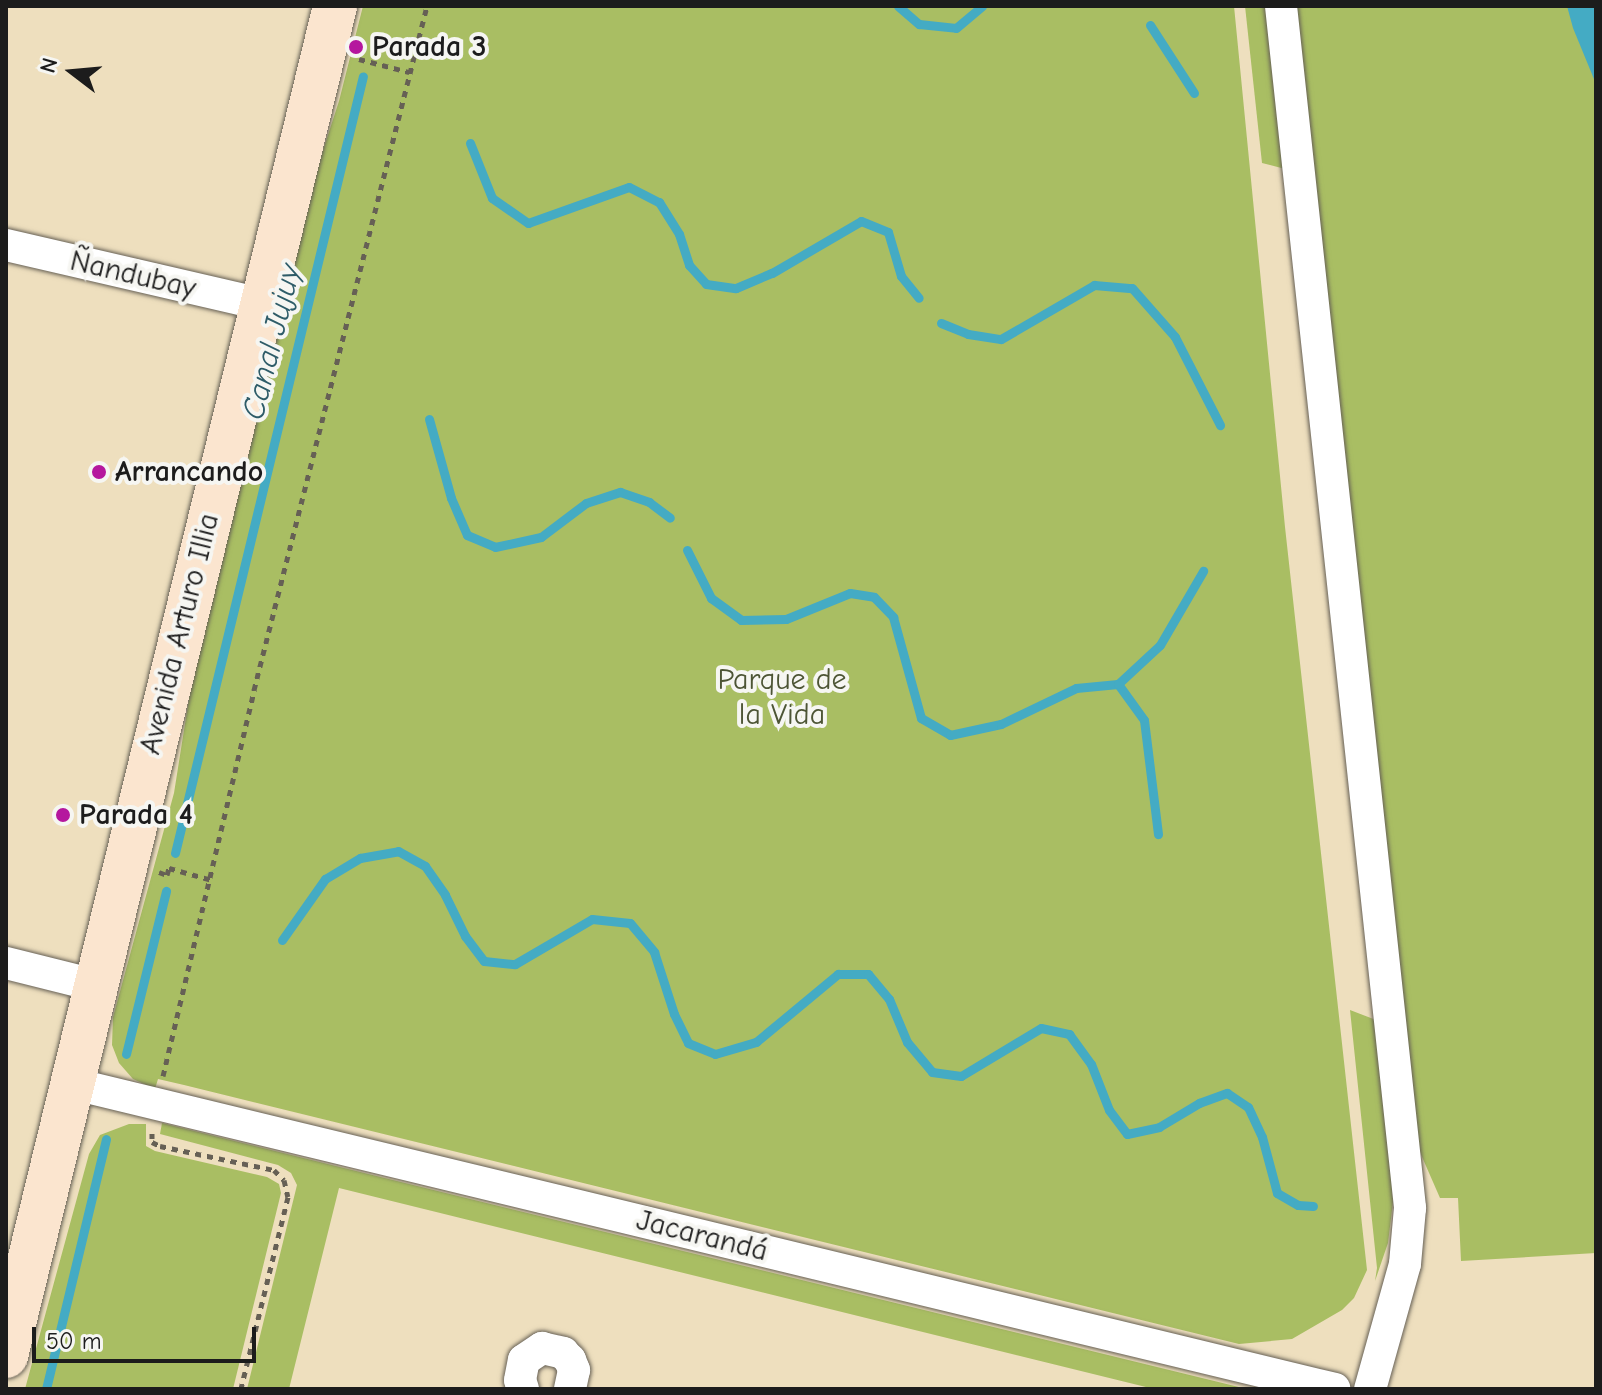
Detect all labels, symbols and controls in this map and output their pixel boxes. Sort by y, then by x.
place label: Parada 3 [372,29,487,65]
north arrow [32,32,112,112]
marker: Parada 3 [347,38,365,56]
text: N [34,55,63,76]
street label: Ñandubay [67,243,199,307]
water label: Canal Jujuy [234,260,310,424]
place label: Arrancando [115,454,263,490]
marker: Arrancando [90,463,108,481]
street label: Avenida Arturo Illia [133,510,227,758]
park label: Parque de la Vida [717,662,847,732]
place label: Parada 4 [79,797,193,833]
marker: Parada 4 [54,806,72,824]
street label: Jacarandá [633,1202,771,1270]
scale bar [36,1311,260,1361]
text: 50 m [46,1327,102,1355]

